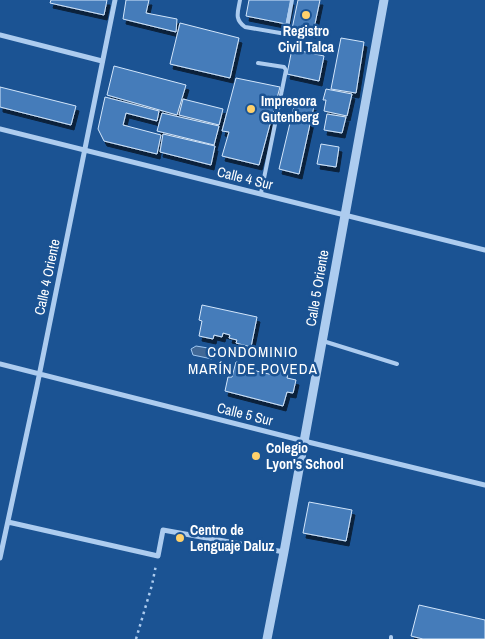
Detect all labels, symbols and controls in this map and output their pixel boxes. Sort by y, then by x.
marker: Registro Civil Talca [300,9,312,21]
place label: Registro Civil Talca [278,22,335,56]
place label: Impresora Gutenberg [261,92,319,126]
marker: Impresora Gutenberg [245,103,257,115]
street label: Calle 4 Sur [215,162,275,194]
street label: Calle 4 Oriente [30,237,64,317]
street label: Calle 5 Oriente [301,248,333,328]
district label: CONDOMINIO MARÍN DE POVEDA [188,341,318,379]
street label: Calle 5 Sur [215,398,275,430]
place label: Colegio Lyon's School [266,439,344,473]
marker: Colegio Lyon's School [250,450,262,462]
place label: Centro de Lenguaje Daluz [190,521,274,555]
marker: Centro de Lenguaje Daluz [174,532,186,544]

